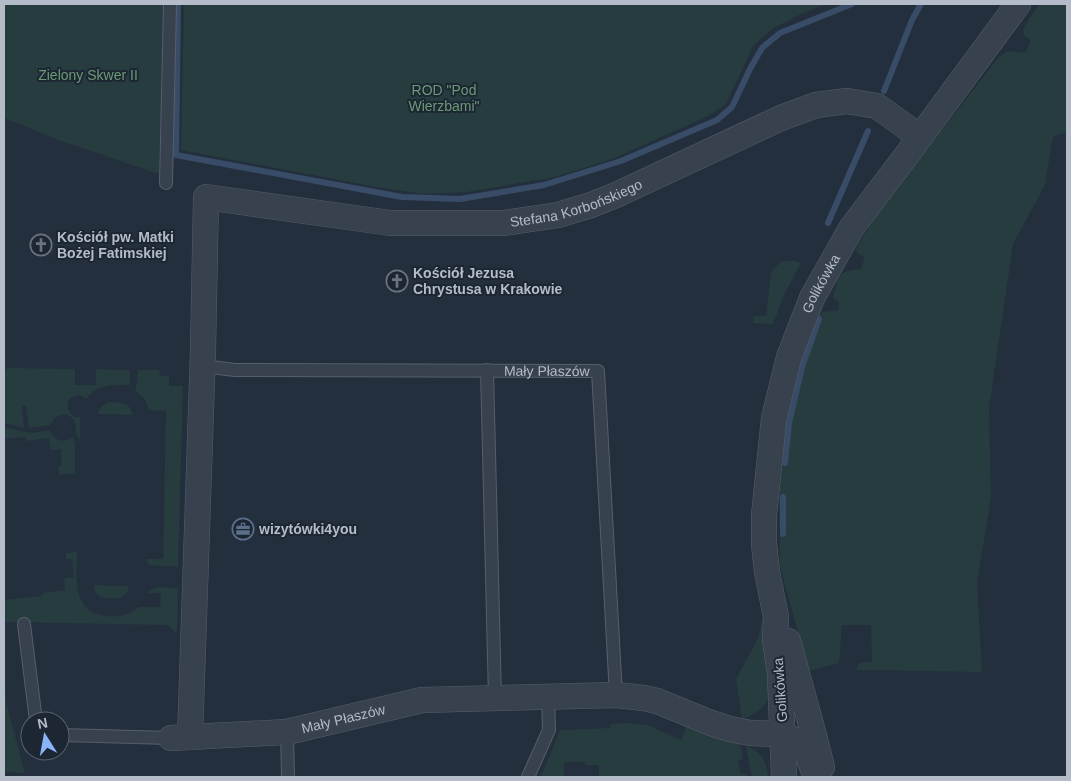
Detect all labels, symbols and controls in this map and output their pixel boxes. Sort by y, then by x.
park label: Zielony Skwer II [38,67,138,83]
park label: ROD "Pod Wierzbami" [408,82,480,114]
street label: Stefana Korbońskiego [509,176,645,230]
place label: Kościół pw. Matki Bożej Fatimskiej [57,229,174,261]
church icon: Kościół pw. Matki Bożej Fatimskiej [29,233,53,257]
street label: Golikówka [799,251,843,315]
place label: Kościół Jezusa Chrystusa w Krakowie [413,265,563,297]
church icon: Kościół Jezusa Chrystusa w Krakowie [385,269,409,293]
street label: Mały Płaszów [504,363,590,379]
office icon: wizytówki4you [231,517,255,541]
place label: wizytówki4you [258,521,357,537]
street label: Golikówka [770,657,790,723]
street label: Mały Płaszów [300,701,388,736]
north arrow [20,711,70,761]
text: N [36,714,49,732]

